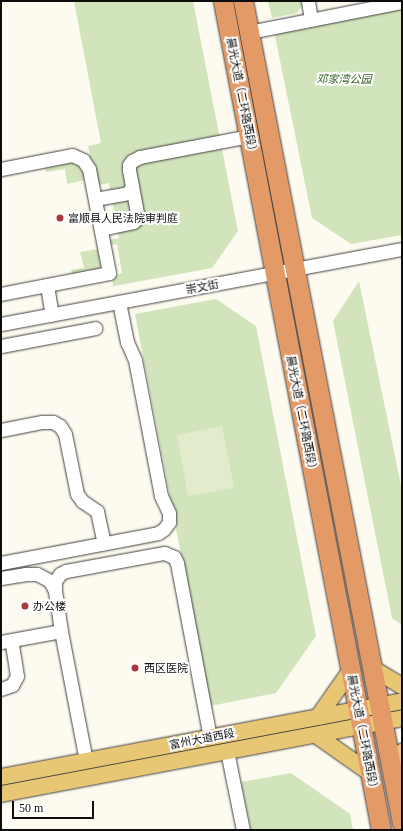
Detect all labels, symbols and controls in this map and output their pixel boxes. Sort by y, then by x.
street label: 晨光大道（二环路西段） [224,36,260,158]
park label: 邓家湾公园 [317,72,371,86]
place label: 富顺县人民法院审判庭 [68,211,178,225]
marker: 富顺县人民法院审判庭 [55,213,65,223]
street label: 崇文街 [185,278,219,296]
street label: 晨光大道（二环路西段） [284,354,320,476]
place label: 办公楼 [33,599,66,613]
marker: 办公楼 [20,601,30,611]
place label: 西区医院 [144,661,188,675]
marker: 西区医院 [129,662,141,674]
street label: 晨光大道（二环路西段） [345,673,381,795]
street label: 富州大道西段 [168,726,236,752]
scale bar [14,793,96,819]
text: 50 m [19,801,43,815]

